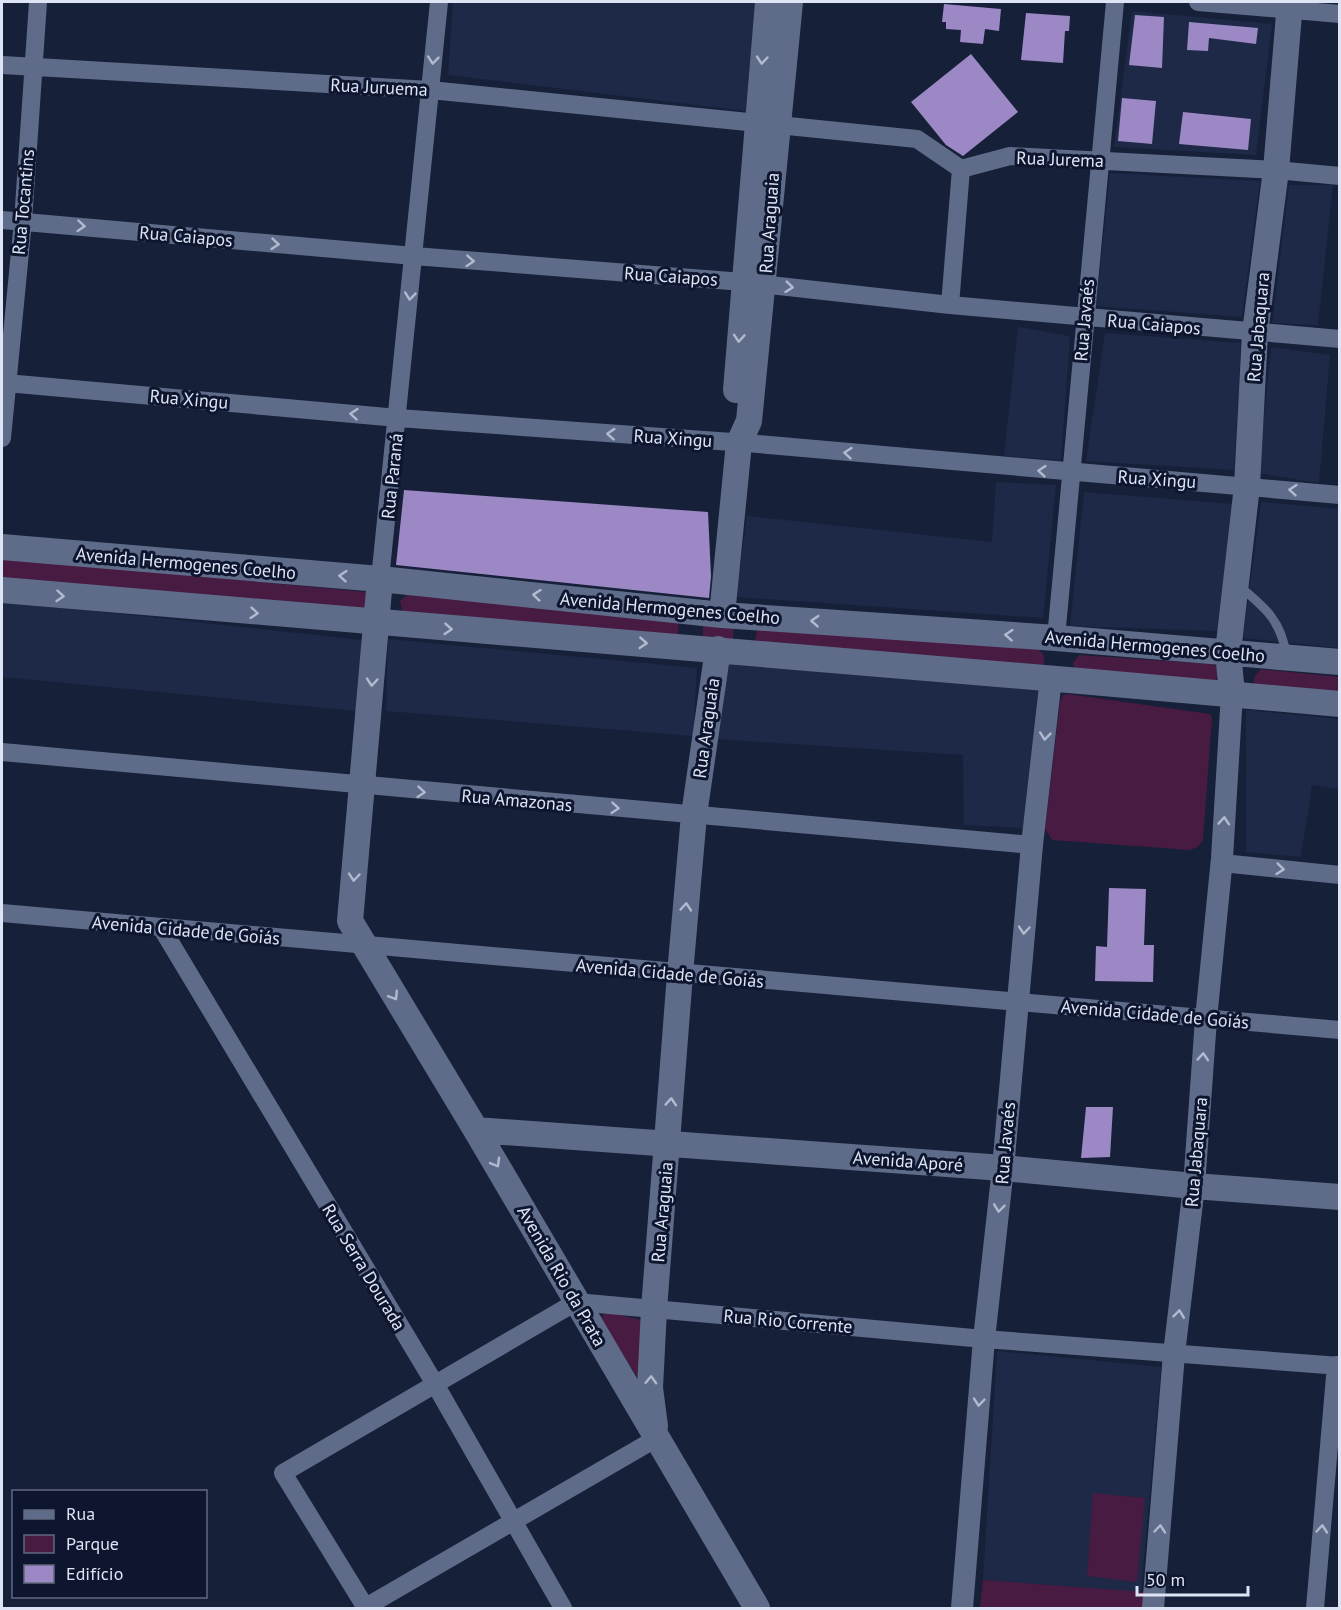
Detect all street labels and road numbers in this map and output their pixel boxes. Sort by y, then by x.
street label: Rua Juruema [330,73,428,101]
street label: Rua Jurema [1016,146,1104,172]
street label: Rua Tocantins [7,148,39,256]
street label: Rua Araguaia [754,172,784,274]
street label: Rua Caiapos [138,220,234,252]
street label: Rua Caiapos [624,261,718,291]
street label: Rua Jabaquara [1242,271,1274,383]
street label: Rua Javaés [1069,278,1099,362]
street label: Rua Caiapos [1106,308,1202,340]
street label: Rua Xingu [149,384,229,414]
street label: Rua Xingu [633,424,713,452]
street label: Rua Paraná [376,432,408,520]
street label: Rua Xingu [1117,465,1197,493]
street label: Avenida Hermogenes Coelho [75,542,297,584]
street label: Avenida Hermogenes Coelho [559,587,781,629]
street label: Avenida Hermogenes Coelho [1044,625,1266,667]
street label: Rua Araguaia [688,676,724,780]
street label: Rua Amazonas [461,784,573,816]
street label: Avenida Cidade de Goiás [91,910,281,950]
street label: Avenida Cidade de Goiás [575,953,765,993]
street label: Avenida Cidade de Goiás [1060,994,1250,1034]
street label: Rua Jabaquara [1180,1096,1212,1208]
street label: Rua Javaés [990,1101,1020,1185]
street label: Avenida Aporé [852,1146,964,1176]
street label: Rua Araguaia [646,1161,678,1263]
street label: Rua Serra Dourada [317,1200,411,1334]
street label: Avenida Rio da Prata [512,1202,612,1350]
street label: Rua Rio Corrente [722,1304,854,1338]

